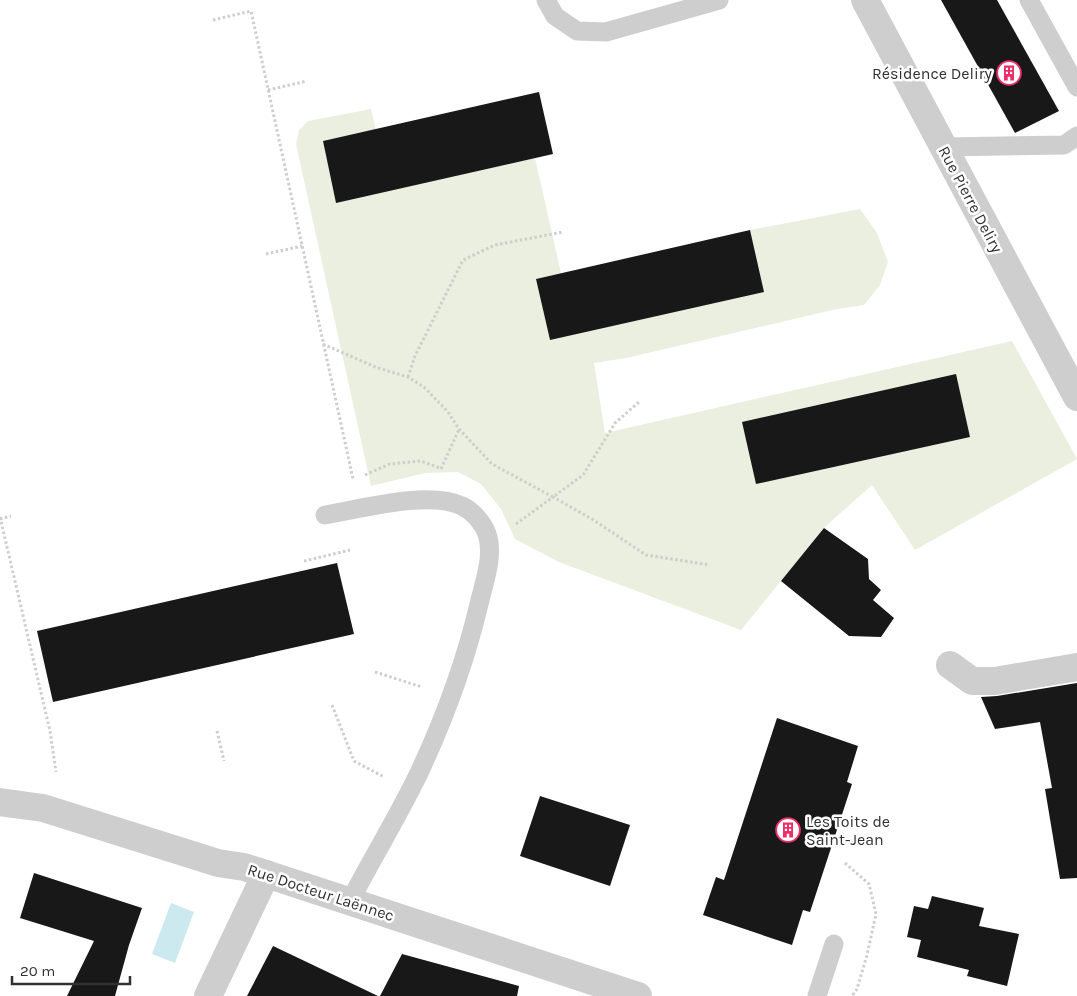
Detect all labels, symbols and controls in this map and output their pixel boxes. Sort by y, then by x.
building icon: Résidence Deliry [996,60,1022,86]
place label: Résidence Deliry [872,64,993,83]
street label: Rue Pierre Deliry [934,143,1007,256]
place label: Les Toits de Saint-Jean [806,812,890,849]
building icon: Les Toits de Saint-Jean [775,817,801,843]
street label: Rue Docteur Laënnec [245,860,396,925]
scale bar [12,954,130,986]
text: 20 m [20,962,55,980]

